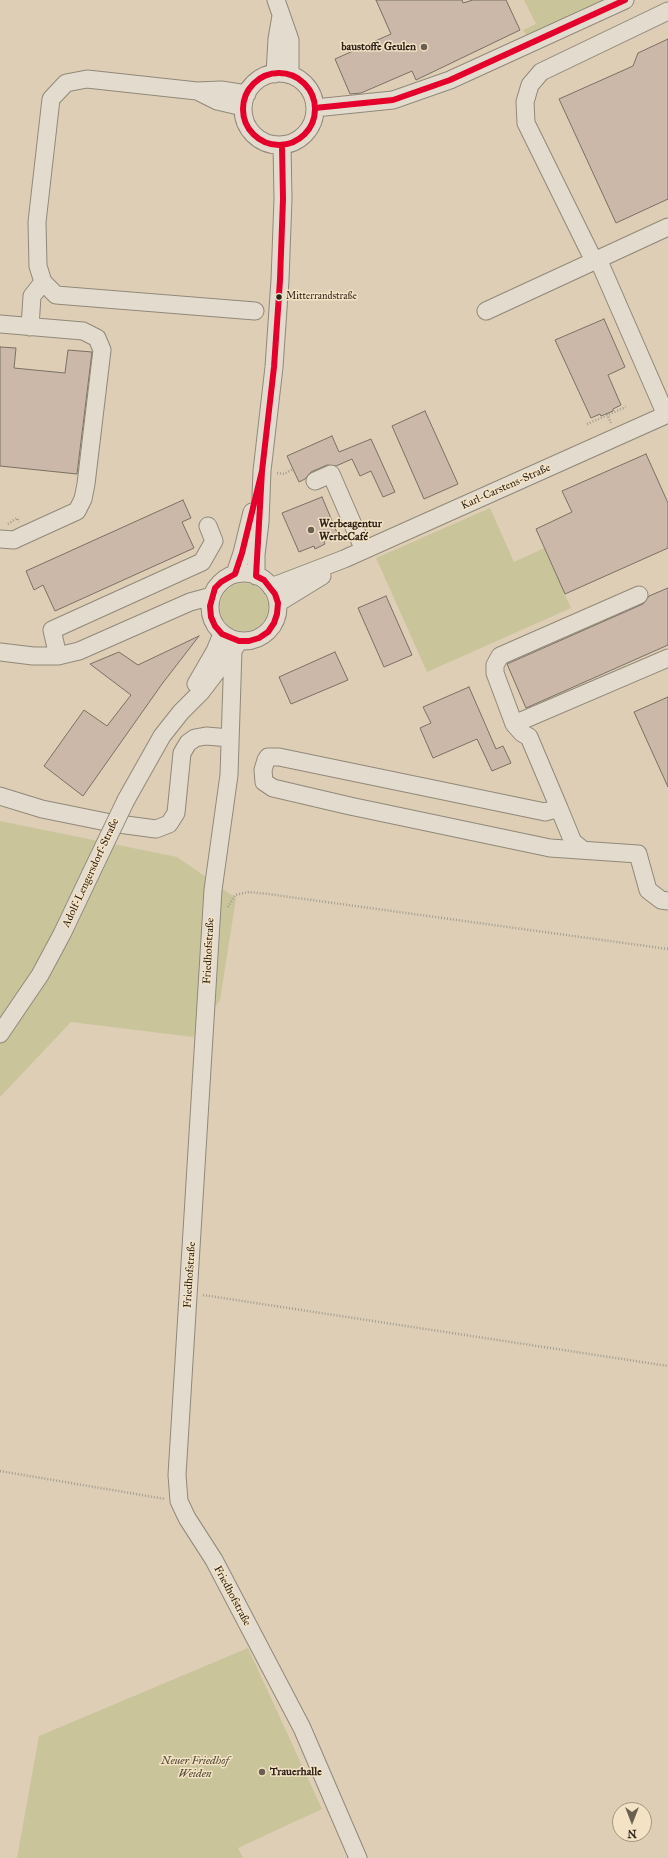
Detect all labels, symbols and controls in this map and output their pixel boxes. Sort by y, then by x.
place label: baustoffe Geulen [341,40,416,54]
marker: baustoffe Geulen [419,42,429,52]
place label: Mitterrandstraße [286,291,357,303]
marker: Mitterrandstraße [274,292,284,302]
street label: Karl-Carstens-Straße [459,461,553,513]
place label: Werbeagentur WerbeCafé [319,517,382,543]
marker: Werbeagentur WerbeCafé [306,525,316,535]
street label: Adolf-Lengersdorf-Straße [60,816,122,930]
street label: Friedhofstraße [201,917,217,985]
street label: Friedhofstraße [181,1241,199,1309]
street label: Friedhofstraße [211,1564,253,1628]
park label: Neuer Friedhof Weiden [161,1754,229,1780]
place label: Trauerhalle [270,1765,322,1779]
marker: Trauerhalle [257,1767,267,1777]
north arrow [612,1802,652,1842]
text: N [627,1827,637,1840]

